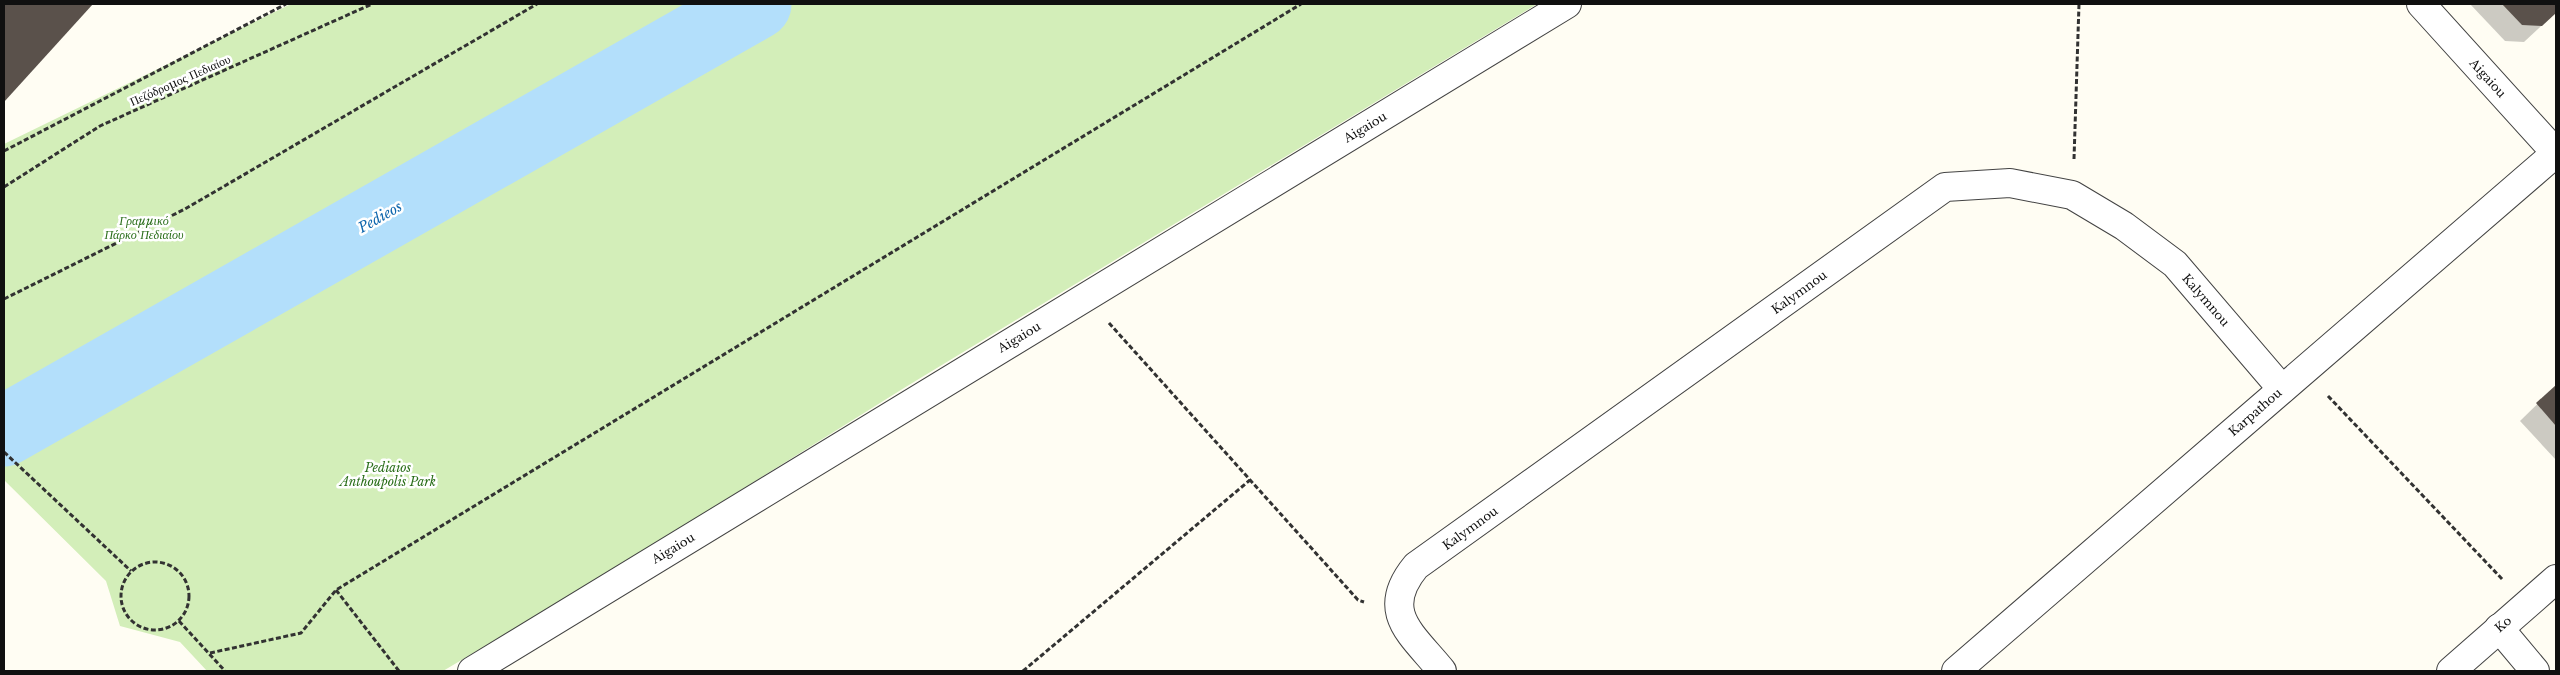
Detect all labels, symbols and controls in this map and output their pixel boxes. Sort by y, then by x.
street label: Πεζόδρομος Πεδιαίου [127,51,233,109]
street label: Aigaiou [2466,55,2509,101]
street label: Aigaiou [1340,108,1389,146]
water label: Pedieos [354,197,405,237]
park label: Γραμμικό Πάρκο Πεδιαίου [103,213,184,242]
street label: Kalymnou [1768,267,1830,317]
street label: Kalymnou [2179,271,2233,329]
street label: Aigaiou [994,318,1043,356]
street label: Karpathou [2225,385,2285,439]
park label: Pediaios Anthoupolis Park [338,460,436,489]
street label: Kalymnou [1439,503,1501,553]
street label: Aigaiou [648,529,697,567]
street label: Ko [2492,613,2514,635]

